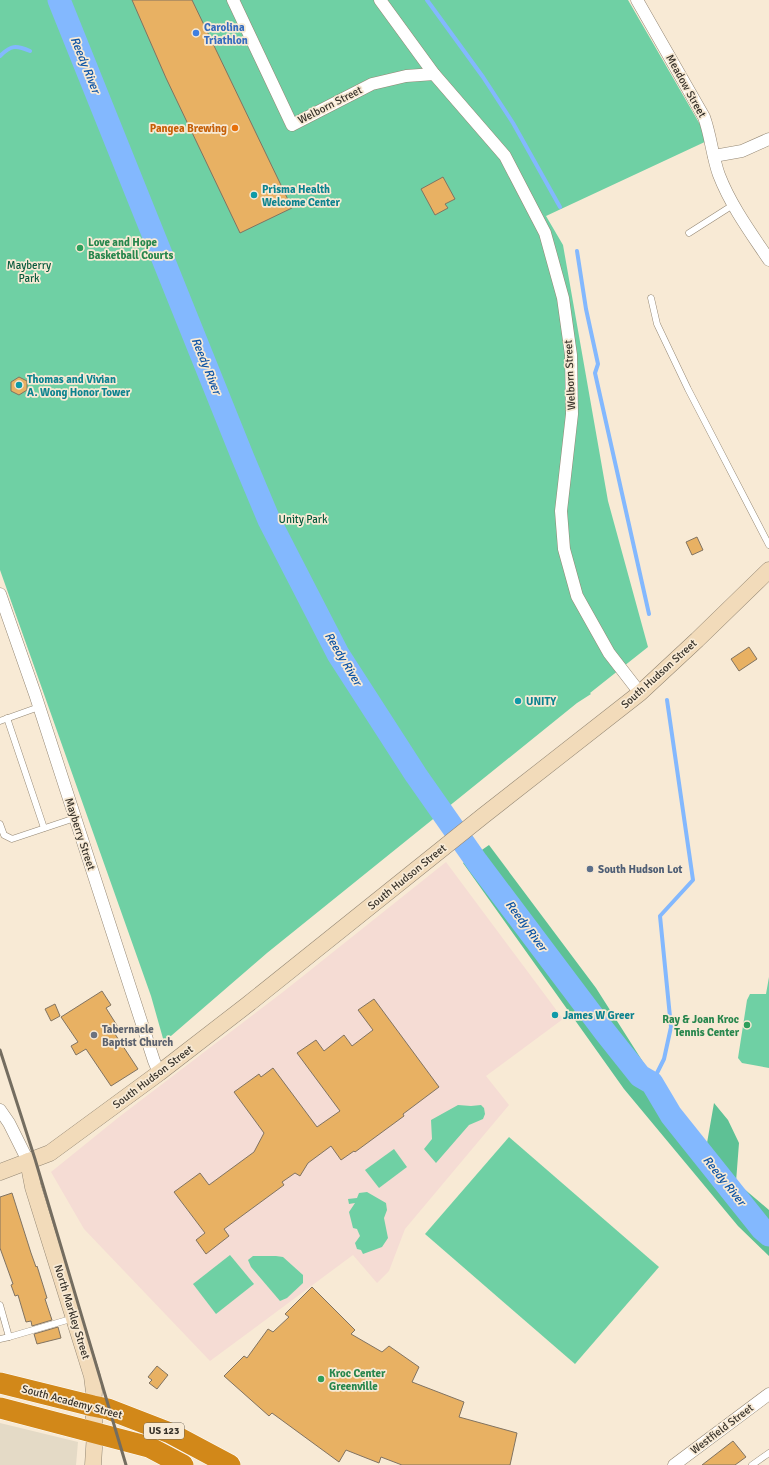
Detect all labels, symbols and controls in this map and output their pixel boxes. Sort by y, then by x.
place label: Carolina Triathlon [204,21,248,47]
marker: Carolina Triathlon [191,28,201,38]
water label: Reedy River [67,34,104,97]
street label: Meadow Street [663,52,709,120]
street label: Welborn Street [296,83,364,127]
place label: Pangea Brewing [150,122,227,135]
marker: Pangea Brewing [230,123,240,133]
place label: Prisma Health Welcome Center [262,183,341,209]
marker: Prisma Health Welcome Center [249,190,259,200]
place label: Love and Hope Basketball Courts [88,236,173,262]
marker: Love and Hope Basketball Courts [75,243,85,253]
park label: Mayberry Park [7,259,52,285]
water label: Reedy River [188,335,225,398]
street label: Welborn Street [562,339,578,410]
place label: Thomas and Vivian A. Wong Honor Tower [27,373,131,399]
marker: Thomas and Vivian A. Wong Honor Tower [14,380,24,390]
park label: Unity Park [279,513,328,526]
water label: Reedy River [321,630,366,690]
street label: South Hudson Street [619,637,699,711]
place label: UNITY [526,695,556,708]
marker: UNITY [513,696,523,706]
street label: Mayberry Street [62,796,98,872]
street label: South Hudson Street [365,841,449,913]
place label: South Hudson Lot [598,863,683,876]
marker: South Hudson Lot [585,864,595,874]
water label: Reedy River [502,898,551,956]
place label: James W Greer [563,1009,635,1022]
marker: James W Greer [550,1010,560,1020]
place label: Ray & Joan Kroc Tennis Center [662,1013,740,1039]
marker: Ray & Joan Kroc Tennis Center [742,1020,752,1030]
place label: Tabernacle Baptist Church [102,1023,173,1049]
marker: Tabernacle Baptist Church [89,1030,99,1040]
street label: South Hudson Street [110,1043,196,1111]
water label: Reedy River [699,1153,750,1210]
street label: North Markley Street [51,1263,93,1361]
place label: Kroc Center Greenville [329,1367,386,1393]
marker: Kroc Center Greenville [316,1374,326,1384]
street label: South Academy Street [20,1382,124,1422]
street label: Westfield Street [688,1401,756,1457]
road number: US 123 [144,1423,184,1439]

